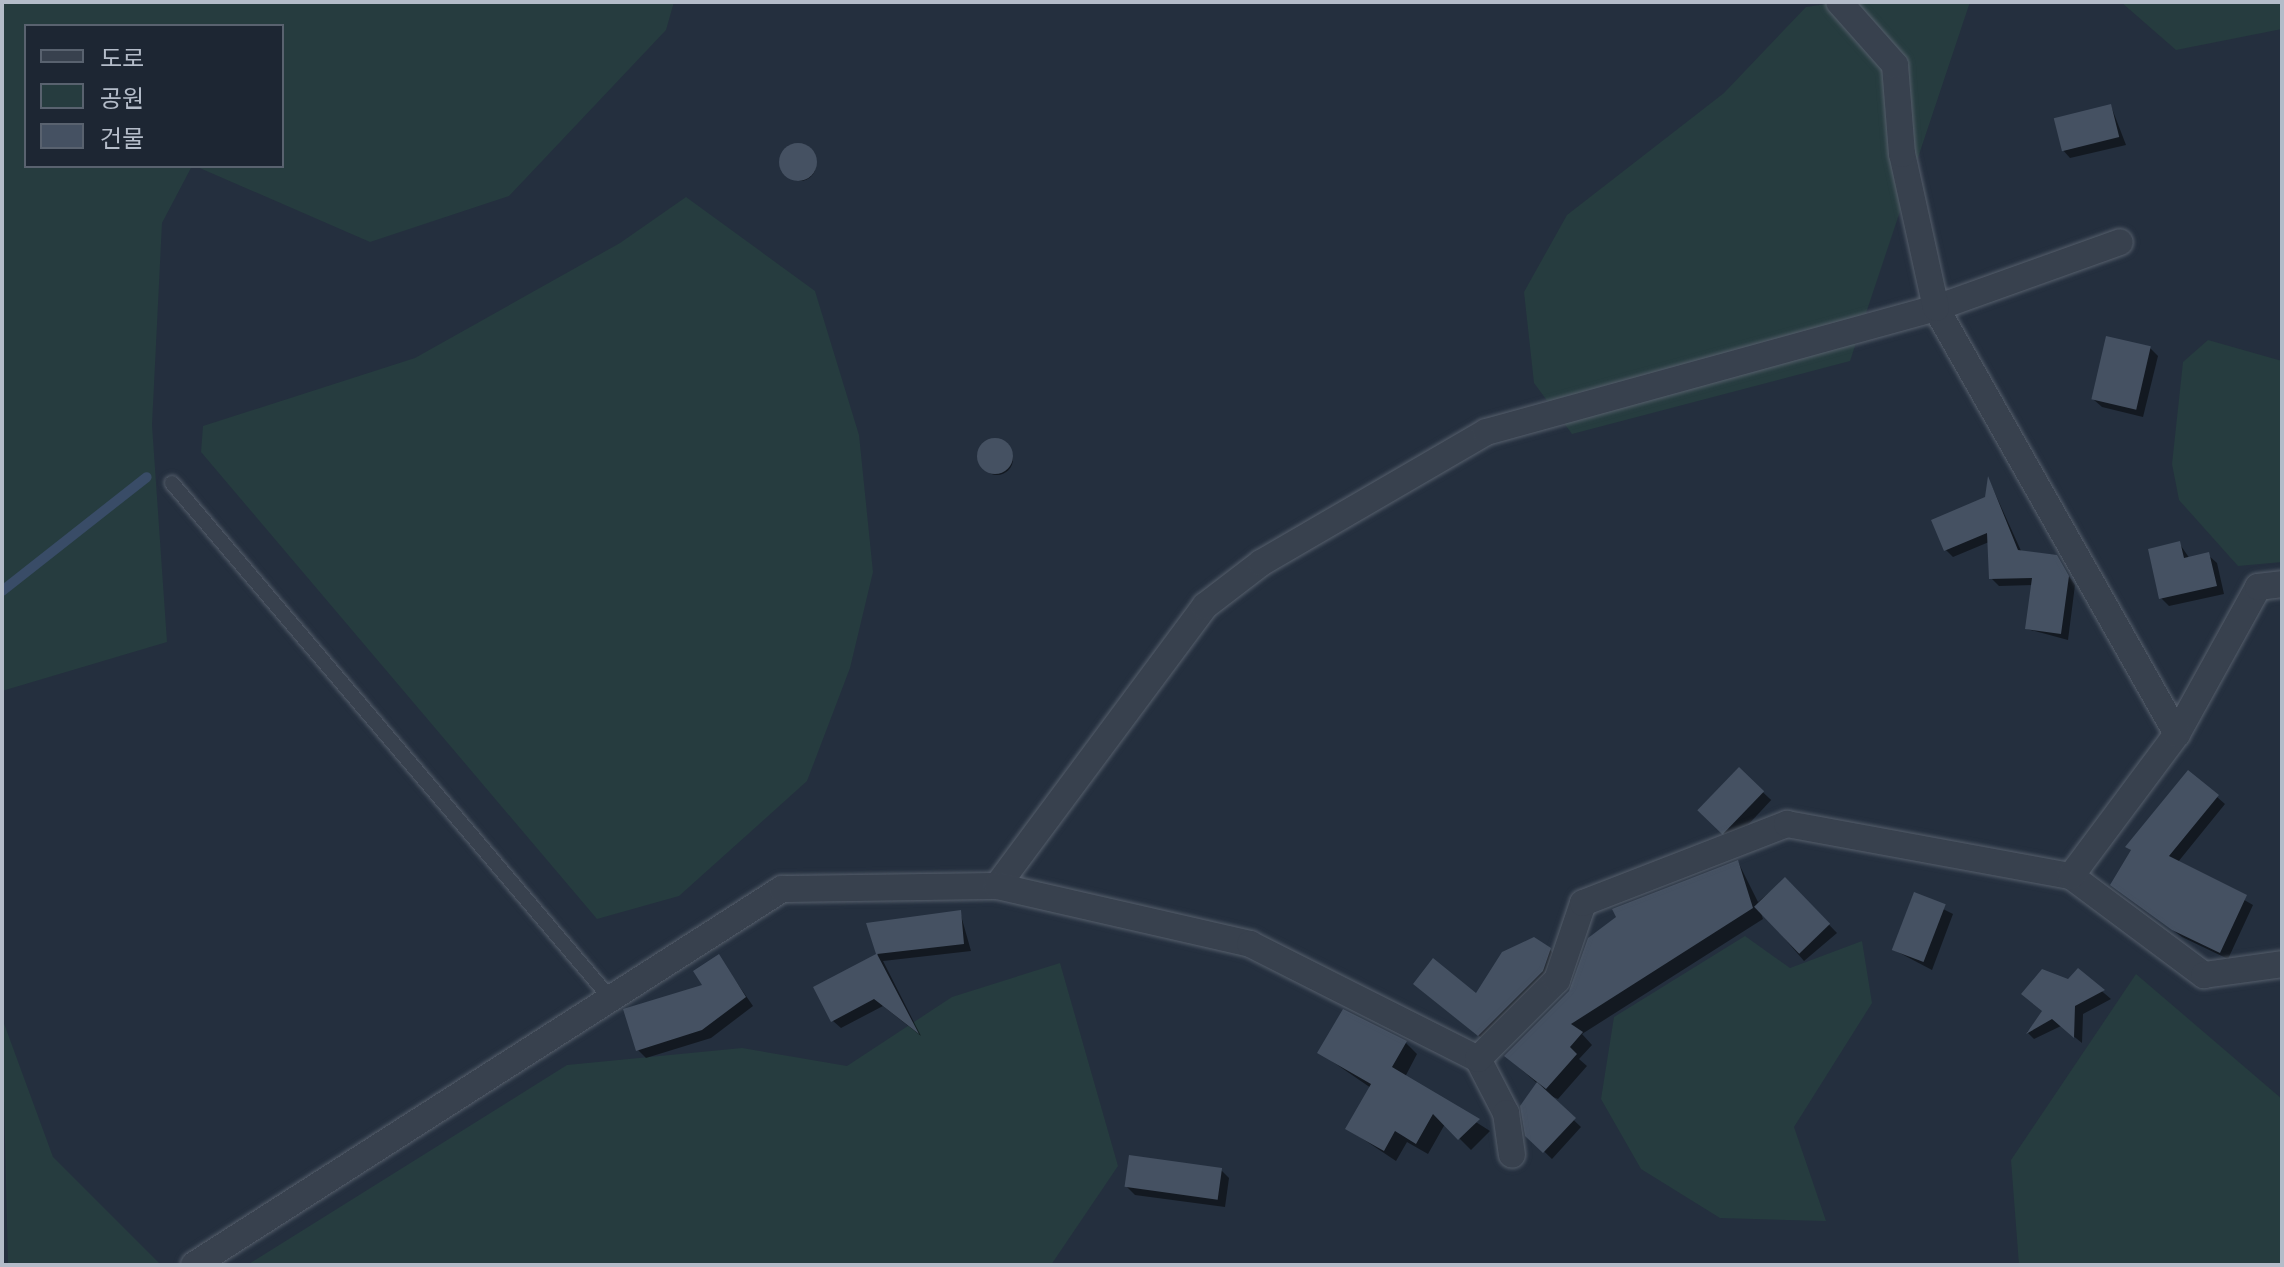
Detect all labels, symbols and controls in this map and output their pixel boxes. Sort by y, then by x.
legend [24,24,284,168]
text: 도로 [100,45,144,73]
text: 공원 [100,85,144,113]
text: 건물 [100,125,144,153]

